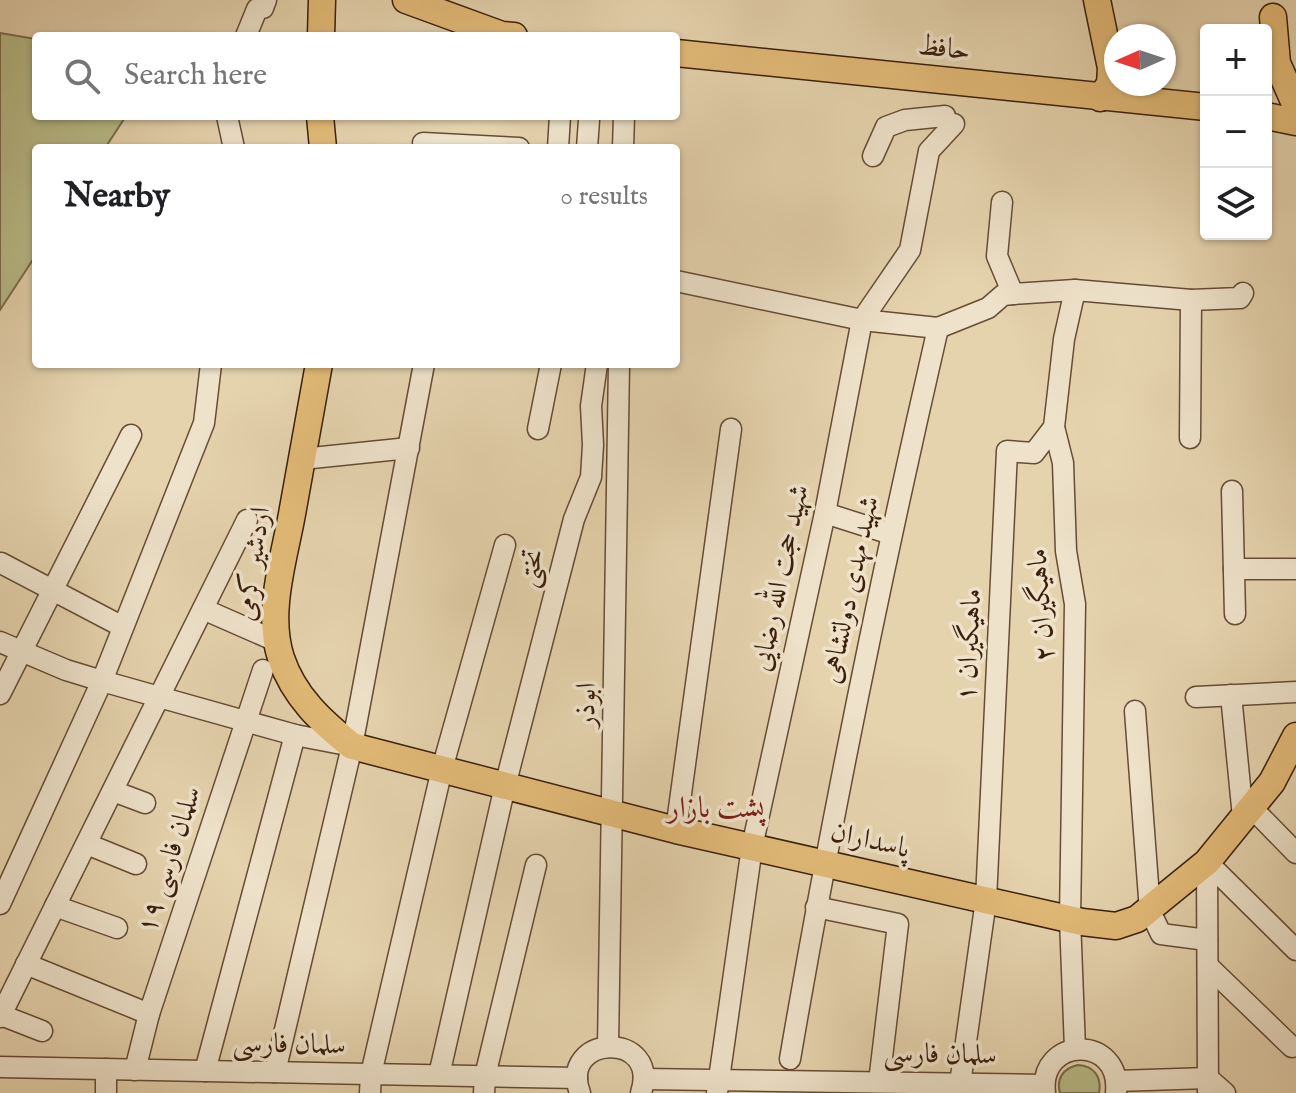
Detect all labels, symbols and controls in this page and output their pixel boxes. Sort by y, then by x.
north arrow [1104,24,1176,96]
map controls [1200,24,1272,240]
button: + [1200,24,1272,96]
street label: حافظ [916,29,972,69]
search box [32,32,680,120]
icon: search [60,54,104,98]
text: Search here [124,57,267,95]
button: − [1200,96,1272,168]
button: layers [1200,168,1272,240]
text: Nearby [64,175,170,218]
text: 0 results [560,180,648,213]
street label: شهید حجت الله رضایی [738,480,818,674]
street label: شهید مهدی دولتشاهی [814,493,888,687]
street label: اردشیر کرمی [229,505,279,623]
street label: تختی [510,545,555,591]
street label: ماهیگیران ۲ [1019,547,1063,663]
street label: ماهیگیران ۱ [948,587,990,702]
street label: ابوذر [569,682,605,731]
street label: سلمان فارسی ۱۹ [130,782,210,938]
district label: پشت بازار [664,790,767,828]
street label: پاسداران [827,815,915,868]
street label: سلمان فارسی [232,1027,346,1063]
street label: سلمان فارسی [883,1037,997,1073]

